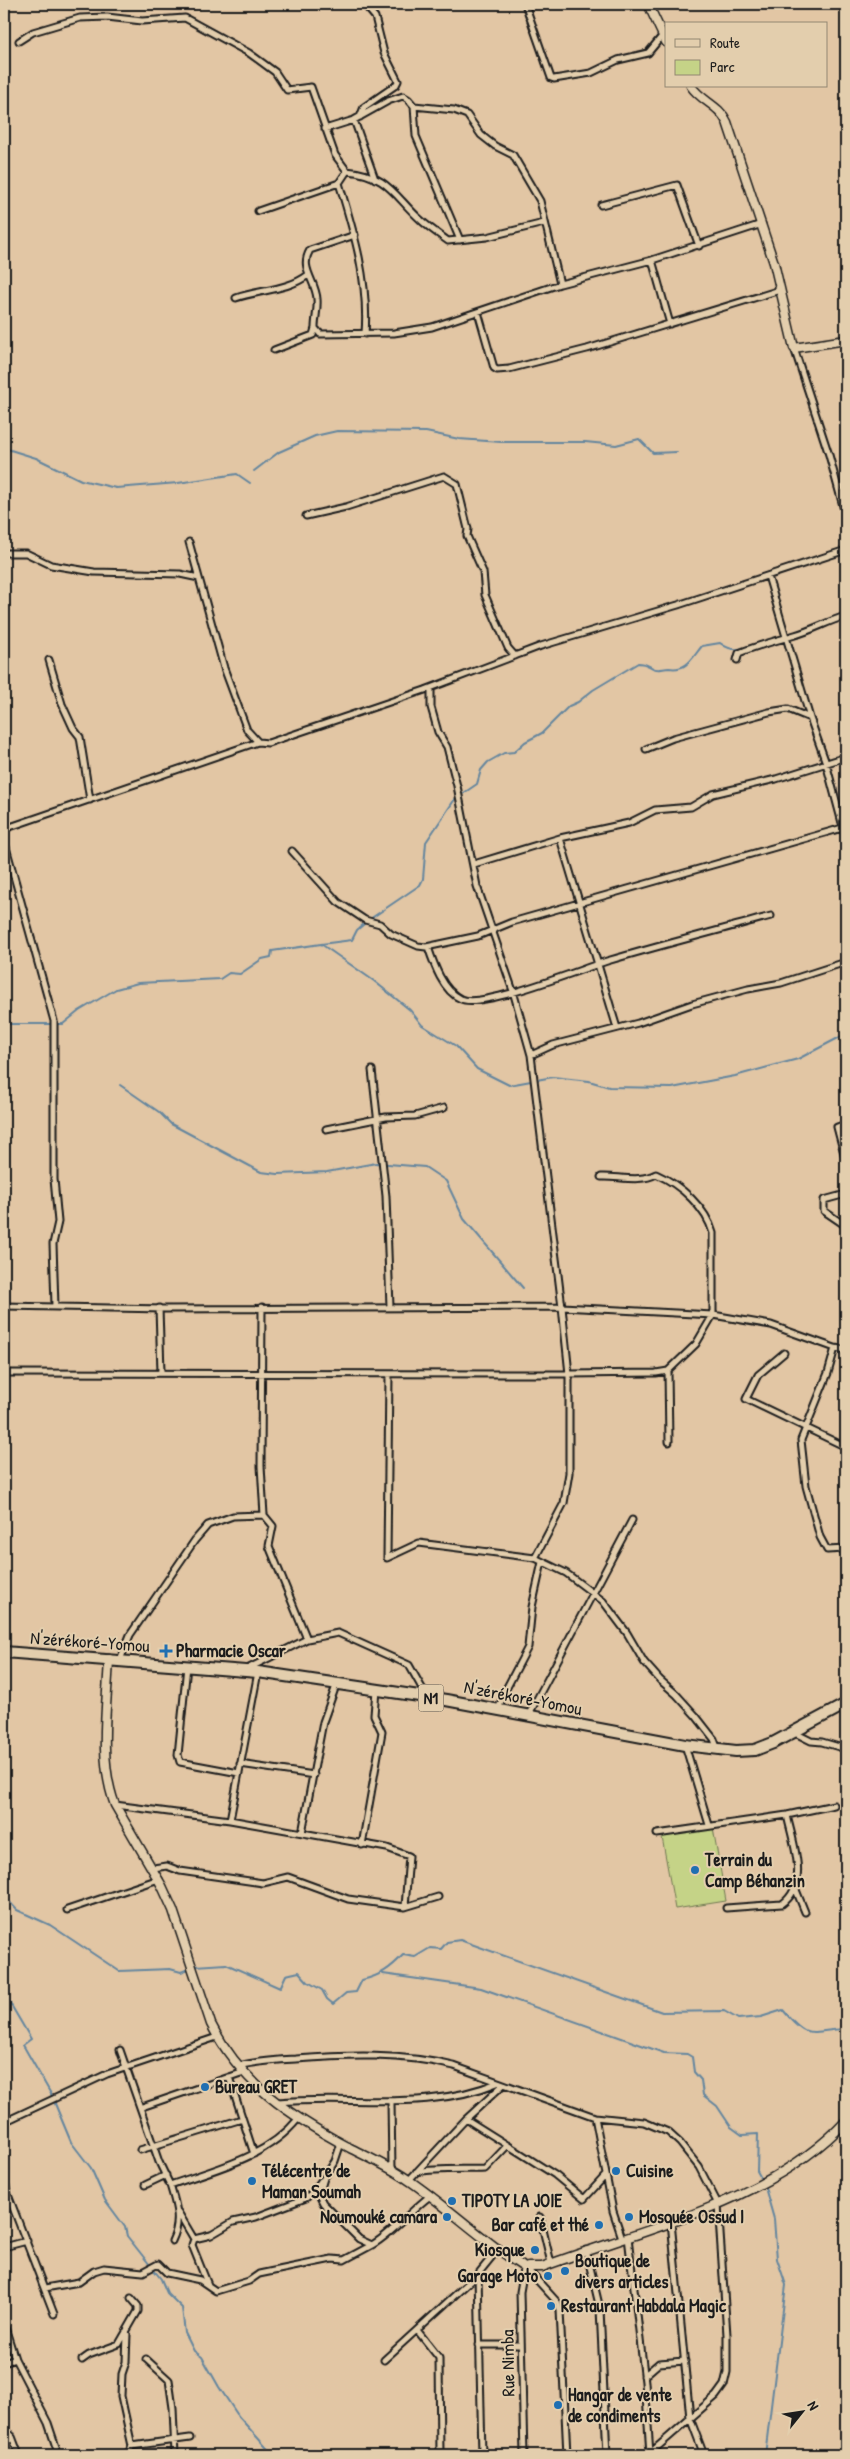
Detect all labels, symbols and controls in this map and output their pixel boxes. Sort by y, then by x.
legend [665,22,828,88]
text: Route [710,32,740,53]
text: Parc [710,56,735,77]
street label: N'zérékoré-Yomou [30,1625,151,1658]
place label: Pharmacie Oscar [176,1638,286,1663]
marker: Pharmacie Oscar [160,1645,172,1657]
street label: N'zérékoré-Yomou [462,1674,584,1721]
road number: N1 [418,1685,444,1712]
place label: Terrain du Camp Béhanzin [704,1847,805,1894]
marker: Terrain du Camp Béhanzin [689,1864,701,1876]
place label: Bureau GRET [215,2074,298,2099]
marker: Bureau GRET [199,2081,211,2093]
place label: Télécentre de Maman Soumah [261,2158,361,2204]
place label: Cuisine [626,2158,674,2183]
marker: Cuisine [610,2165,622,2177]
marker: Télécentre de Maman Soumah [246,2175,258,2187]
place label: TIPOTY LA JOIE [461,2188,563,2213]
marker: TIPOTY LA JOIE [446,2195,458,2207]
place label: Noumouké camara [320,2204,438,2229]
place label: Mosquée Ossud I [639,2204,744,2230]
marker: Noumouké camara [441,2211,453,2223]
marker: Mosquée Ossud I [623,2211,635,2223]
place label: Bar café et thé [492,2212,590,2237]
marker: Bar café et thé [593,2219,605,2231]
place label: Kiosque [475,2237,526,2263]
marker: Kiosque [529,2244,541,2256]
place label: Boutique de divers articles [575,2248,669,2294]
place label: Garage Moto [458,2263,539,2289]
marker: Boutique de divers articles [559,2265,571,2277]
marker: Garage Moto [542,2270,554,2282]
place label: Restaurant Habdala Magic [561,2293,727,2319]
marker: Restaurant Habdala Magic [545,2300,557,2312]
street label: Rue Nimba [494,2329,521,2397]
place label: Hangar de vente de condiments [568,2382,673,2428]
north arrow [778,2386,828,2436]
text: N [804,2397,824,2414]
marker: Hangar de vente de condiments [552,2399,564,2411]

